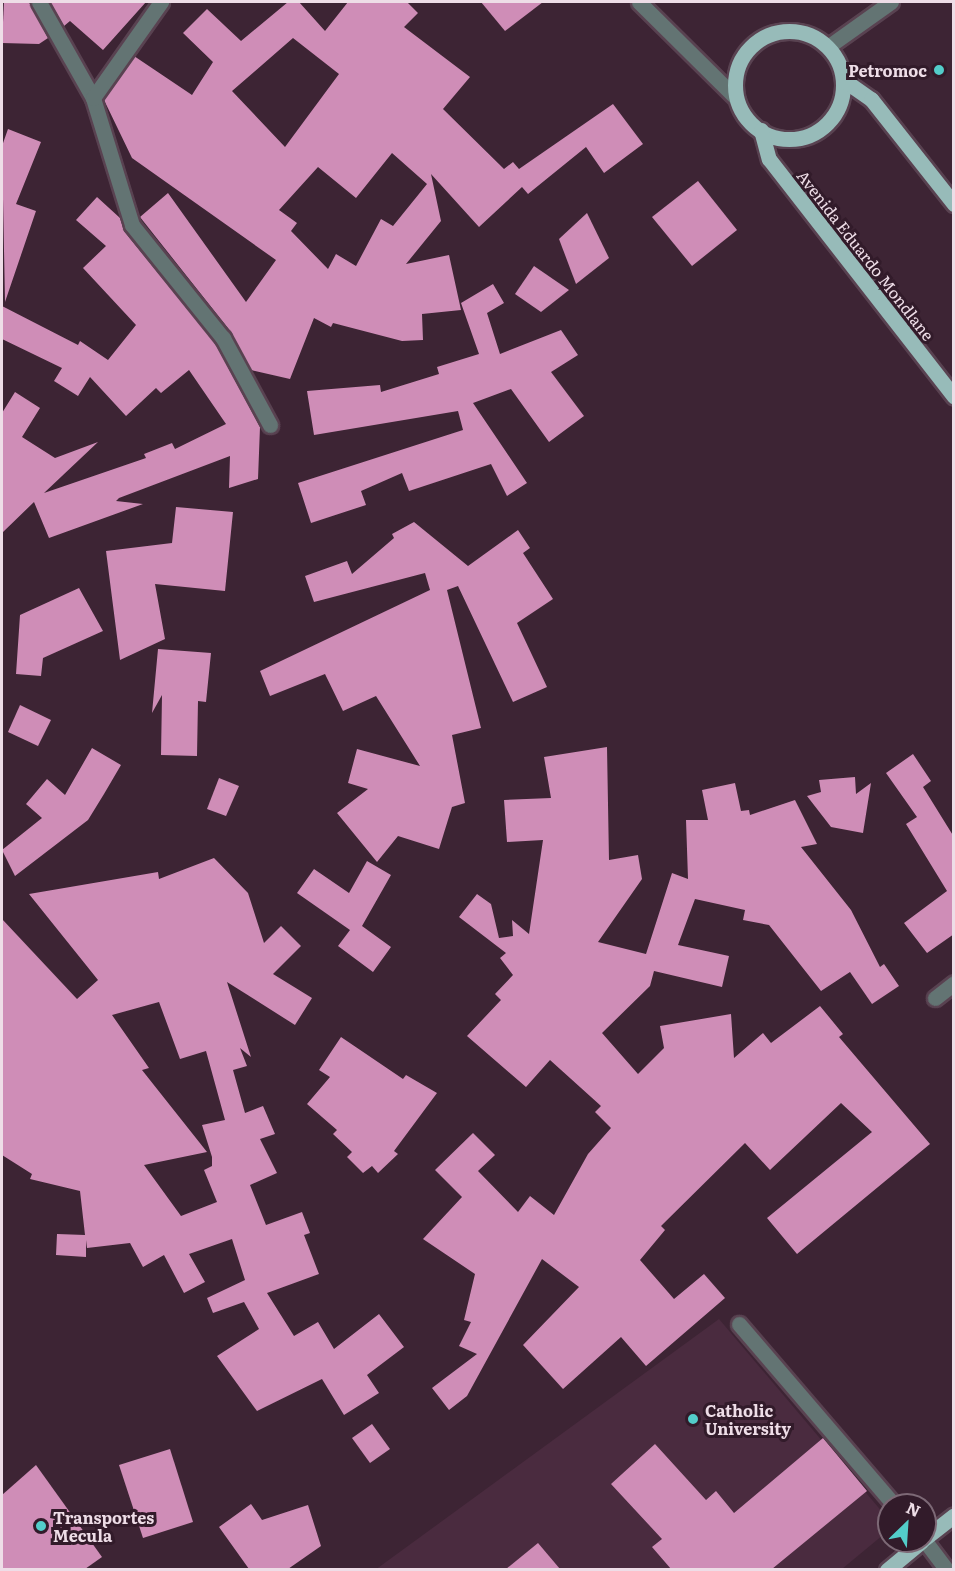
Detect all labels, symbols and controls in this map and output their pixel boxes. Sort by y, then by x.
place label: Petromoc [848,60,927,80]
marker: Petromoc [932,63,946,77]
street label: Avenida Eduardo Mondlane [794,166,938,344]
place label: Catholic University [705,1400,791,1438]
marker: Catholic University [686,1412,700,1426]
north arrow [877,1493,937,1553]
text: N [903,1495,925,1522]
place label: Transportes Mecula [53,1507,154,1545]
marker: Transportes Mecula [34,1519,48,1533]

